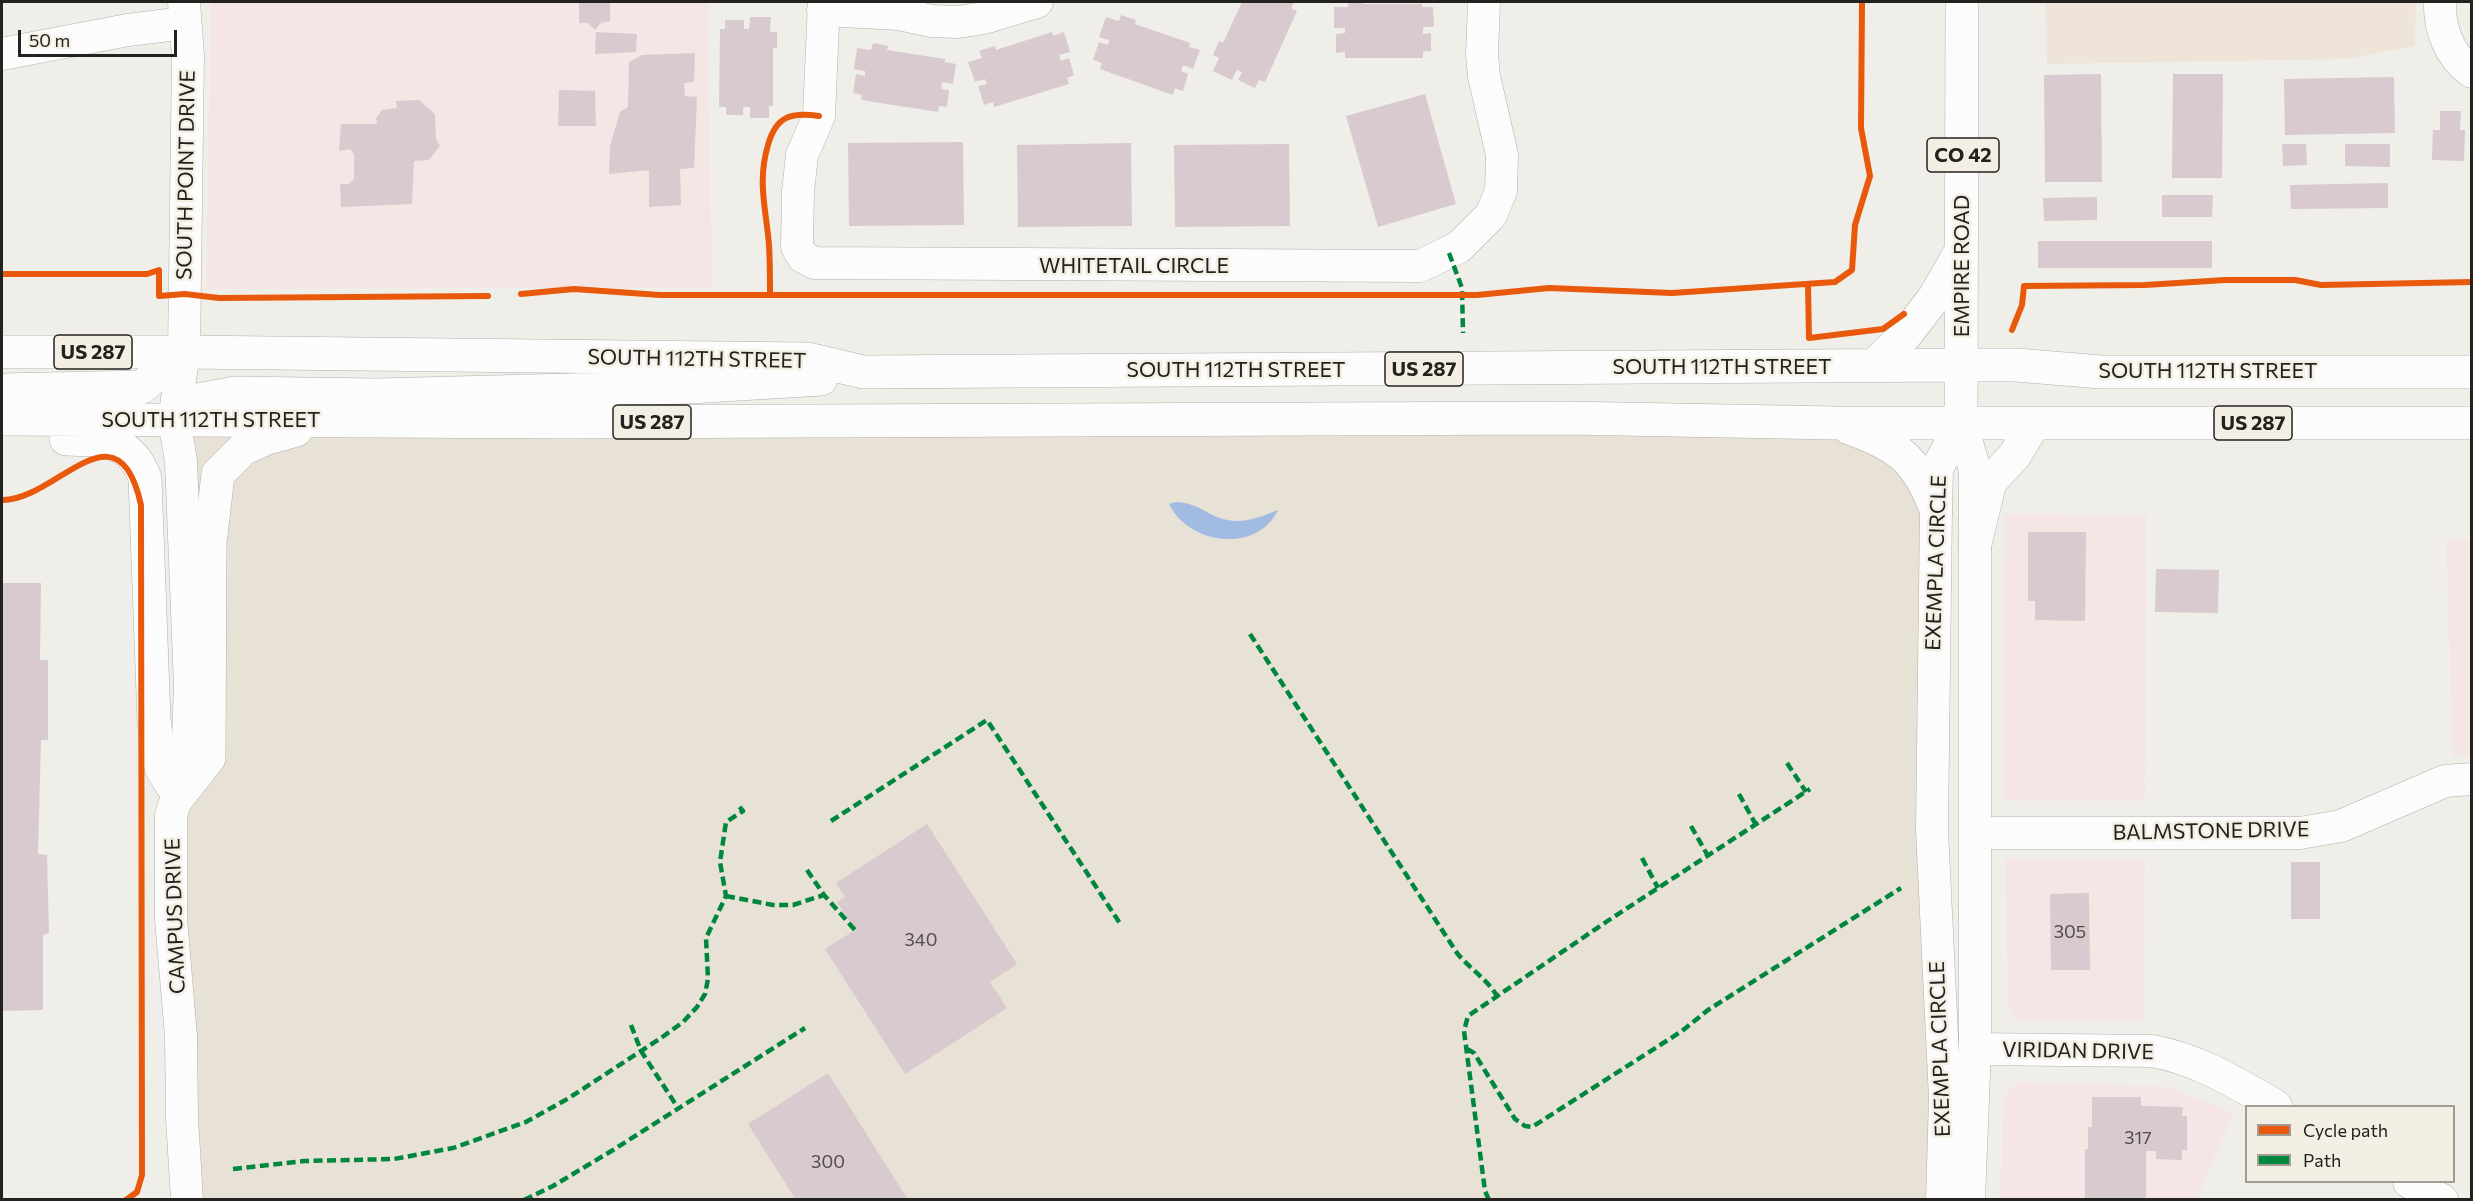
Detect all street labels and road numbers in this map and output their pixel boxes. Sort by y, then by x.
street label: SOUTH POINT DRIVE [172,70,200,280]
road number: CO 42 [1927,138,1999,172]
street label: EMPIRE ROAD [1949,195,1975,337]
street label: WHITETAIL CIRCLE [1039,253,1229,279]
road number: US 287 [54,335,132,369]
street label: SOUTH 112TH STREET [587,344,807,374]
road number: US 287 [1385,352,1463,386]
street label: SOUTH 112TH STREET [1613,354,1831,380]
street label: SOUTH 112TH STREET [1127,357,1345,383]
street label: SOUTH 112TH STREET [2099,358,2317,384]
road number: US 287 [613,405,691,439]
road number: US 287 [2214,406,2292,440]
street label: SOUTH 112TH STREET [102,407,320,433]
street label: EXEMPLA CIRCLE [1920,475,1952,651]
street label: BALMSTONE DRIVE [2112,817,2310,845]
street label: CAMPUS DRIVE [160,838,190,994]
street label: EXEMPLA CIRCLE [1924,961,1956,1137]
street label: VIRIDAN DRIVE [2002,1037,2154,1065]

